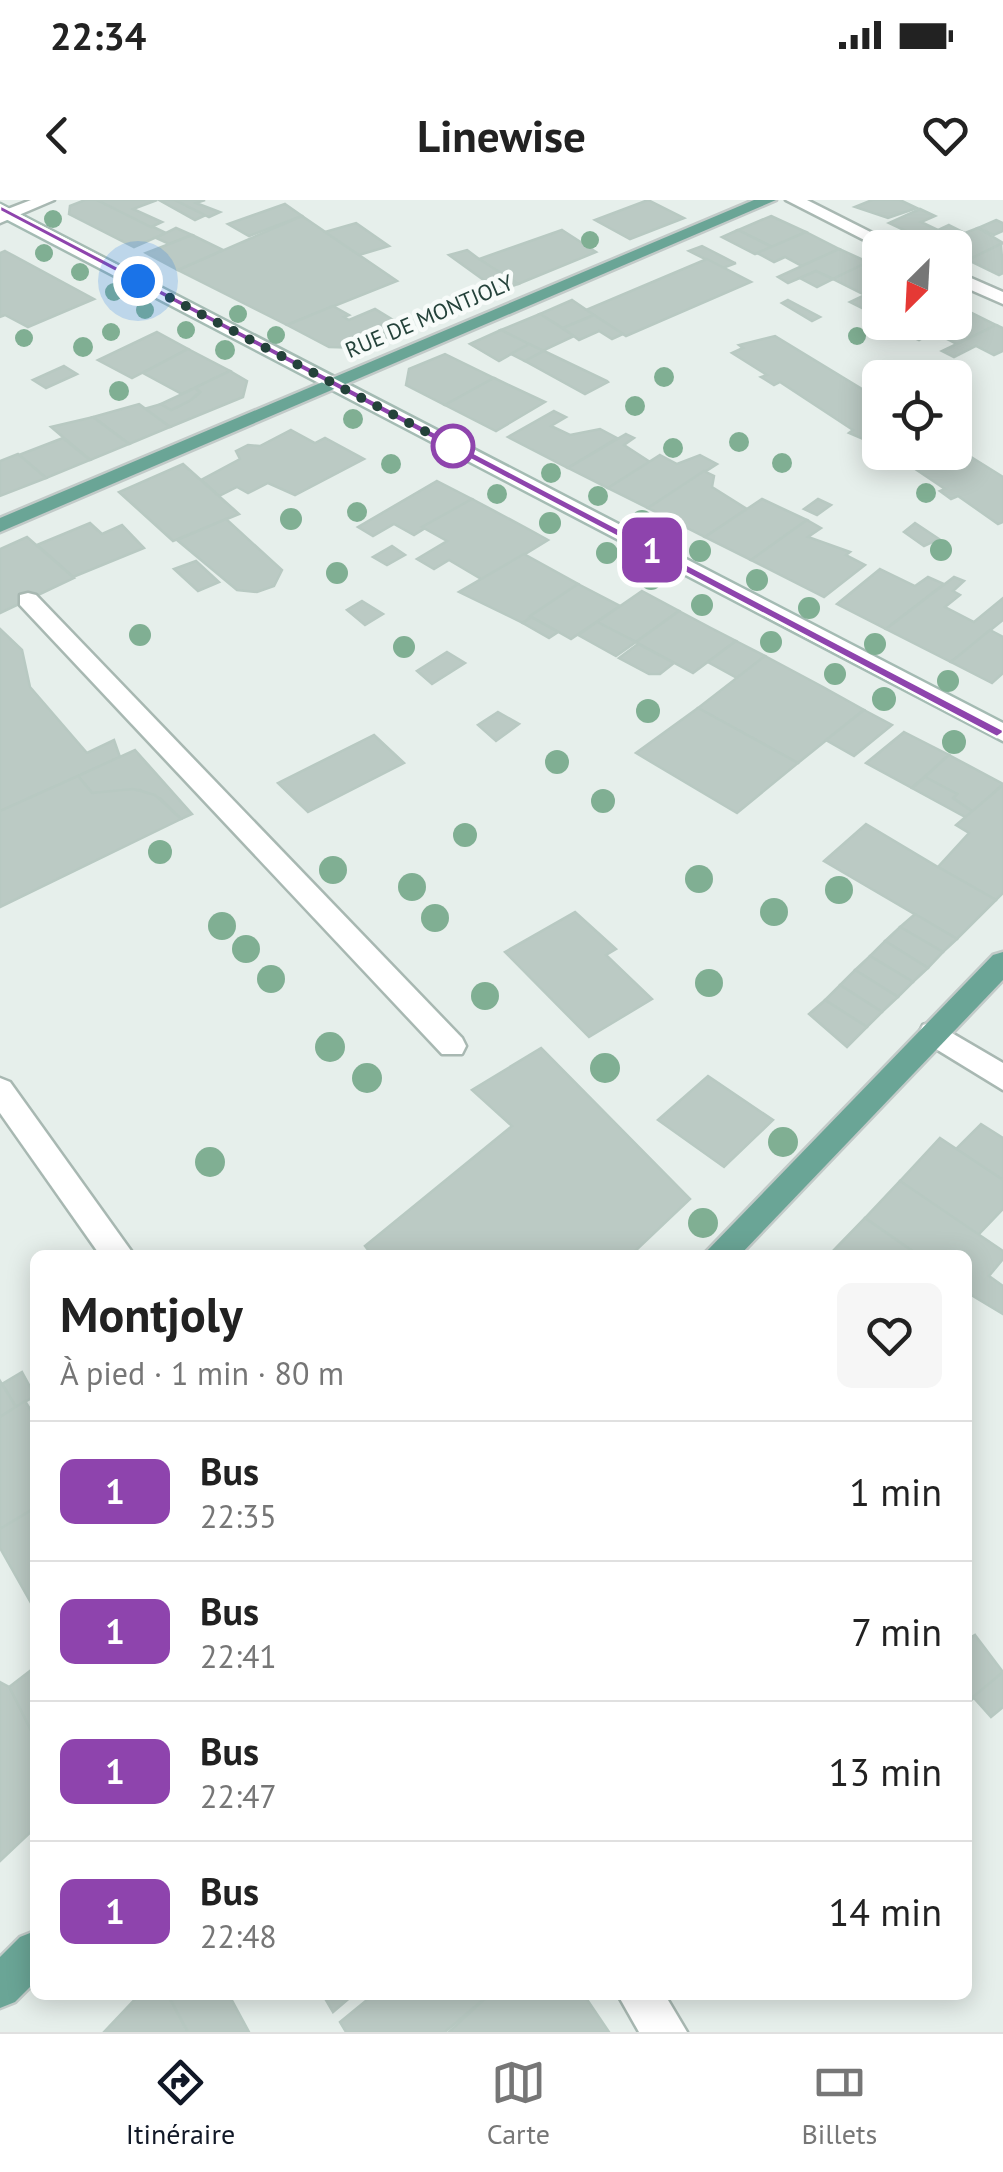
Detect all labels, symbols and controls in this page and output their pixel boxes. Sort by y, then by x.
text: 22:34 [50,11,146,60]
text: Linewise [417,106,586,164]
icon: back [30,108,85,163]
icon: heart [918,108,973,163]
north arrow [862,230,972,340]
map controls [862,230,972,470]
your location [113,256,163,306]
street label: RUE DE MONTJOLY [341,268,518,364]
button: locate [862,360,972,470]
unlabelled marker [432,425,474,467]
line badge: 1 [620,518,684,582]
text: 1 [642,527,662,573]
text: Montjoly [60,1283,243,1345]
button: heart [837,1283,942,1388]
text: À pied · 1 min · 80 m [60,1352,344,1394]
text: Bus [200,1446,259,1495]
text: 1 min [849,1467,942,1516]
text: 1 [105,1468,125,1514]
text: 22:35 [200,1495,277,1537]
text: Bus [200,1586,259,1635]
text: 7 min [851,1607,942,1656]
text: 1 [105,1608,125,1654]
text: 22:41 [200,1635,277,1677]
text: Bus [200,1726,259,1775]
text: 13 min [829,1747,942,1796]
text: 1 [105,1748,125,1794]
text: 22:47 [200,1775,277,1817]
text: Bus [200,1866,259,1915]
text: 14 min [829,1887,942,1936]
text: 1 [105,1888,125,1934]
text: 22:48 [200,1915,277,1957]
tab: Itinéraire [126,2055,235,2152]
tab: Carte [487,2055,550,2152]
tab: Billets [801,2055,877,2152]

